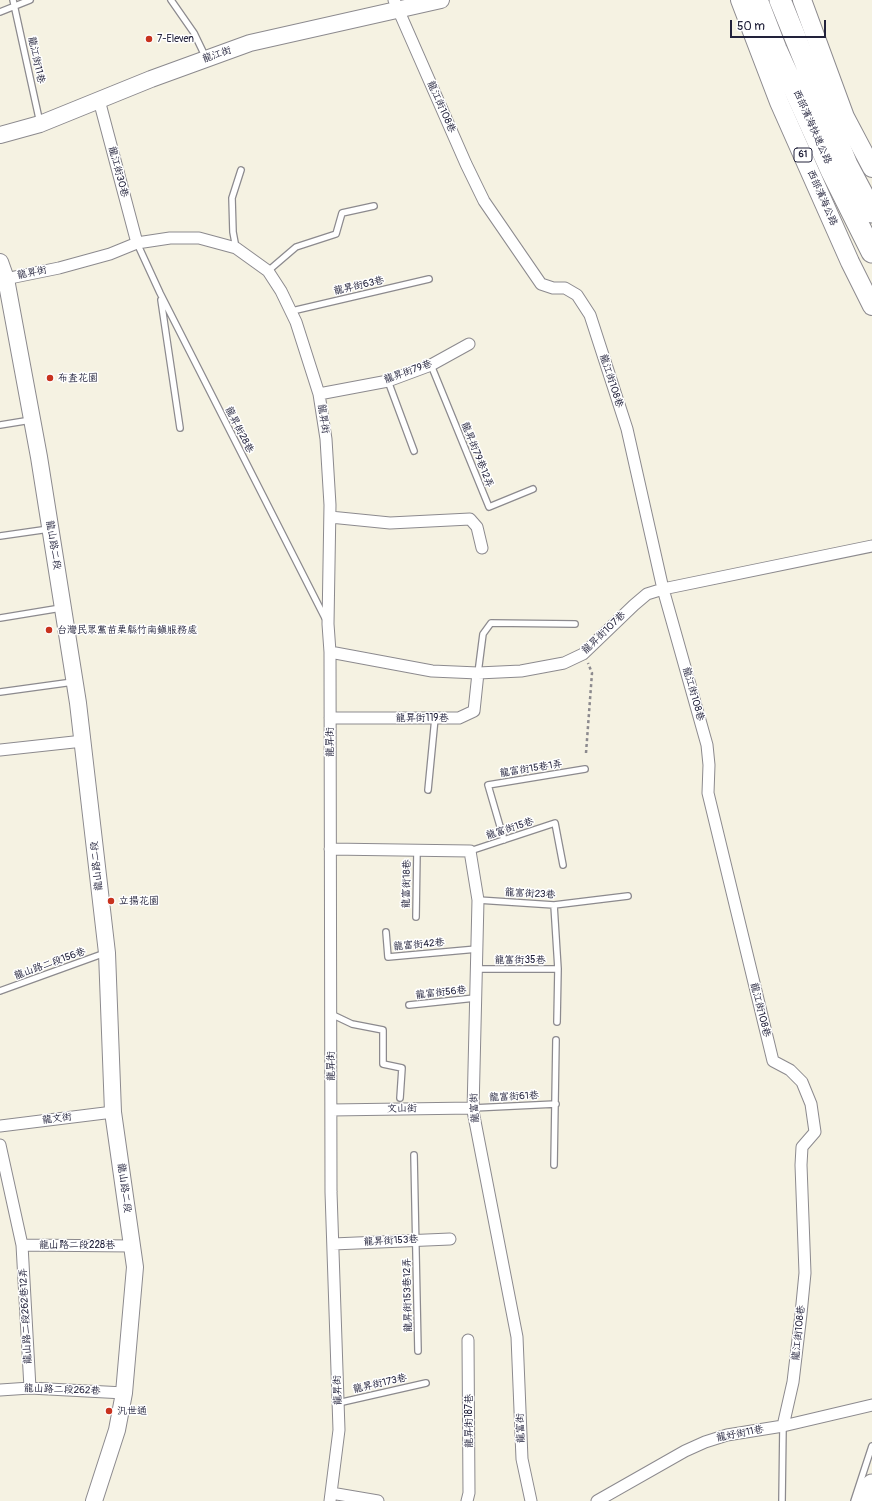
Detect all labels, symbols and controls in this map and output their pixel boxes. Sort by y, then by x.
scale bar [732,12,828,38]
text: 50 m [737,19,765,34]
place label: 7-Eleven [157,33,194,45]
marker: 7-Eleven [144,34,154,44]
street label: 龍江街11巷 [25,35,47,85]
street label: 龍江街 [201,44,233,66]
street label: 龍江街108巷 [424,79,458,135]
street label: 西部濱海快速公路 [790,88,834,166]
street label: 龍江街30巷 [105,145,131,199]
road number: 61 [794,148,812,162]
street label: 西部濱海公路 [804,168,840,228]
street label: 龍昇街 [16,264,48,282]
street label: 龍昇街63巷 [333,274,385,298]
street label: 龍江街108巷 [597,353,625,409]
street label: 龍昇街79巷 [382,358,434,386]
place label: 布查花園 [58,372,98,384]
marker: 布查花園 [45,373,55,383]
street label: 龍昇街 [315,403,331,435]
street label: 龍昇街28巷 [222,405,256,455]
street label: 龍昇街79巷12弄 [458,420,496,490]
street label: 龍山路二段 [43,519,63,571]
street label: 龍昇街107巷 [580,609,628,657]
place label: 台灣民眾黨苗栗縣竹南鎮服務處 [57,624,197,636]
marker: 台灣民眾黨苗栗縣竹南鎮服務處 [44,625,54,635]
street label: 龍江街108巷 [680,666,706,722]
street label: 龍昇街119巷 [396,712,448,724]
street label: 龍昇街 [324,727,336,757]
street label: 龍富街15巷1弄 [499,758,563,780]
street label: 龍富街15巷 [485,816,535,842]
street label: 龍山路二段 [88,841,106,891]
street label: 龍富街18巷 [401,859,413,909]
street label: 龍富街23巷 [504,887,556,901]
place label: 立揚花園 [119,895,159,907]
marker: 立揚花園 [106,896,116,906]
street label: 龍富街42巷 [393,937,445,953]
street label: 龍山路二段156巷 [13,946,87,982]
street label: 龍富街35巷 [495,954,545,966]
street label: 龍江街108巷 [747,981,773,1039]
street label: 龍富街56巷 [415,984,467,1002]
street label: 龍昇街 [325,1051,337,1081]
street label: 龍富街61巷 [489,1090,539,1104]
street label: 龍富街 [468,1093,482,1123]
street label: 文山街 [387,1103,417,1115]
street label: 龍文街 [41,1111,73,1127]
street label: 龍山路二段 [115,1162,133,1214]
street label: 龍昇街153巷 [363,1234,419,1248]
street label: 龍山路二段228巷 [39,1239,115,1251]
street label: 龍昇街153巷12弄 [401,1258,415,1332]
street label: 龍山路二段262巷12弄 [17,1268,35,1364]
street label: 龍江街108巷 [790,1305,808,1361]
street label: 龍昇街173巷 [352,1372,408,1396]
street label: 龍昇街 [331,1375,345,1405]
street label: 龍山路二段262巷 [23,1383,101,1397]
street label: 龍昇街187巷 [463,1394,475,1448]
place label: 汎世通 [117,1405,147,1417]
marker: 汎世通 [104,1406,114,1416]
street label: 龍富街 [514,1413,528,1443]
street label: 龍好街11巷 [715,1424,765,1444]

